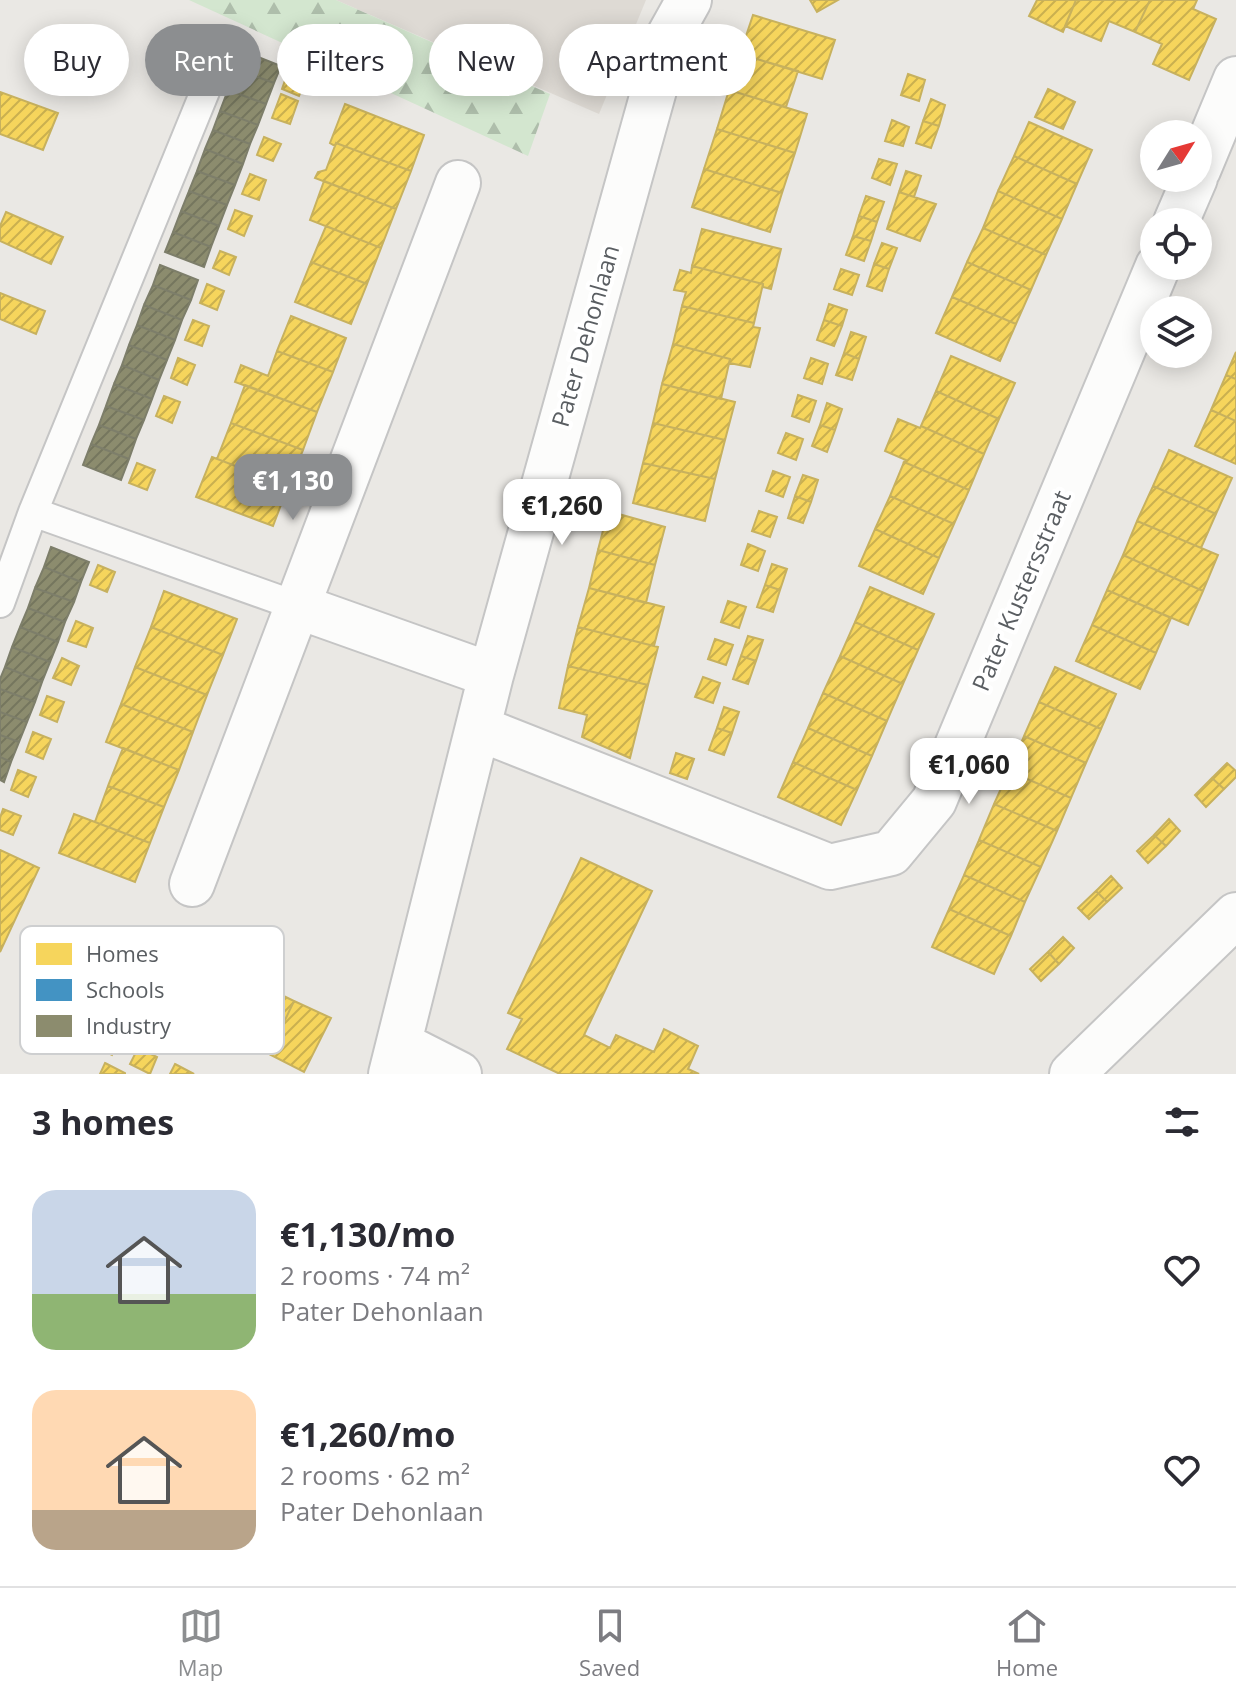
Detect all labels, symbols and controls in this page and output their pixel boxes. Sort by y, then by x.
chip: Buy [24,24,129,96]
chip: Rent [145,24,261,96]
chip: Filters [277,24,413,96]
chip: New [429,24,543,96]
chip: Apartment [559,24,756,96]
north arrow [1140,120,1212,192]
map controls [1140,120,1212,368]
button: locate [1140,208,1212,280]
street label: Pater Dehonlaan [543,241,626,431]
button: layers [1140,296,1212,368]
pin: €1,130 [228,454,358,522]
text: €1,130 [252,462,334,498]
pin: €1,260 [497,479,627,547]
street label: Pater Kustersstraat [963,485,1078,696]
text: €1,260 [521,487,603,523]
pin: €1,060 [904,738,1034,806]
text: €1,060 [928,746,1010,782]
legend [20,926,284,1054]
text: Homes [86,938,159,968]
text: Schools [86,974,165,1004]
text: Industry [86,1010,172,1040]
text: 3 homes [32,1099,174,1145]
icon: filters [1160,1100,1204,1144]
text: €1,130/mo [280,1211,455,1257]
icon: home [96,1222,192,1318]
icon: heart [1160,1248,1204,1292]
text: 2 rooms · 74 m² [280,1257,470,1293]
text: Pater Dehonlaan [280,1293,484,1329]
text: €1,260/mo [280,1411,455,1457]
icon: home [96,1422,192,1518]
icon: heart [1160,1448,1204,1492]
text: 2 rooms · 62 m² [280,1457,470,1493]
text: Pater Dehonlaan [280,1493,484,1529]
tab: Map [178,1604,223,1682]
tab: Saved [579,1604,640,1682]
tab: Home [996,1604,1058,1682]

